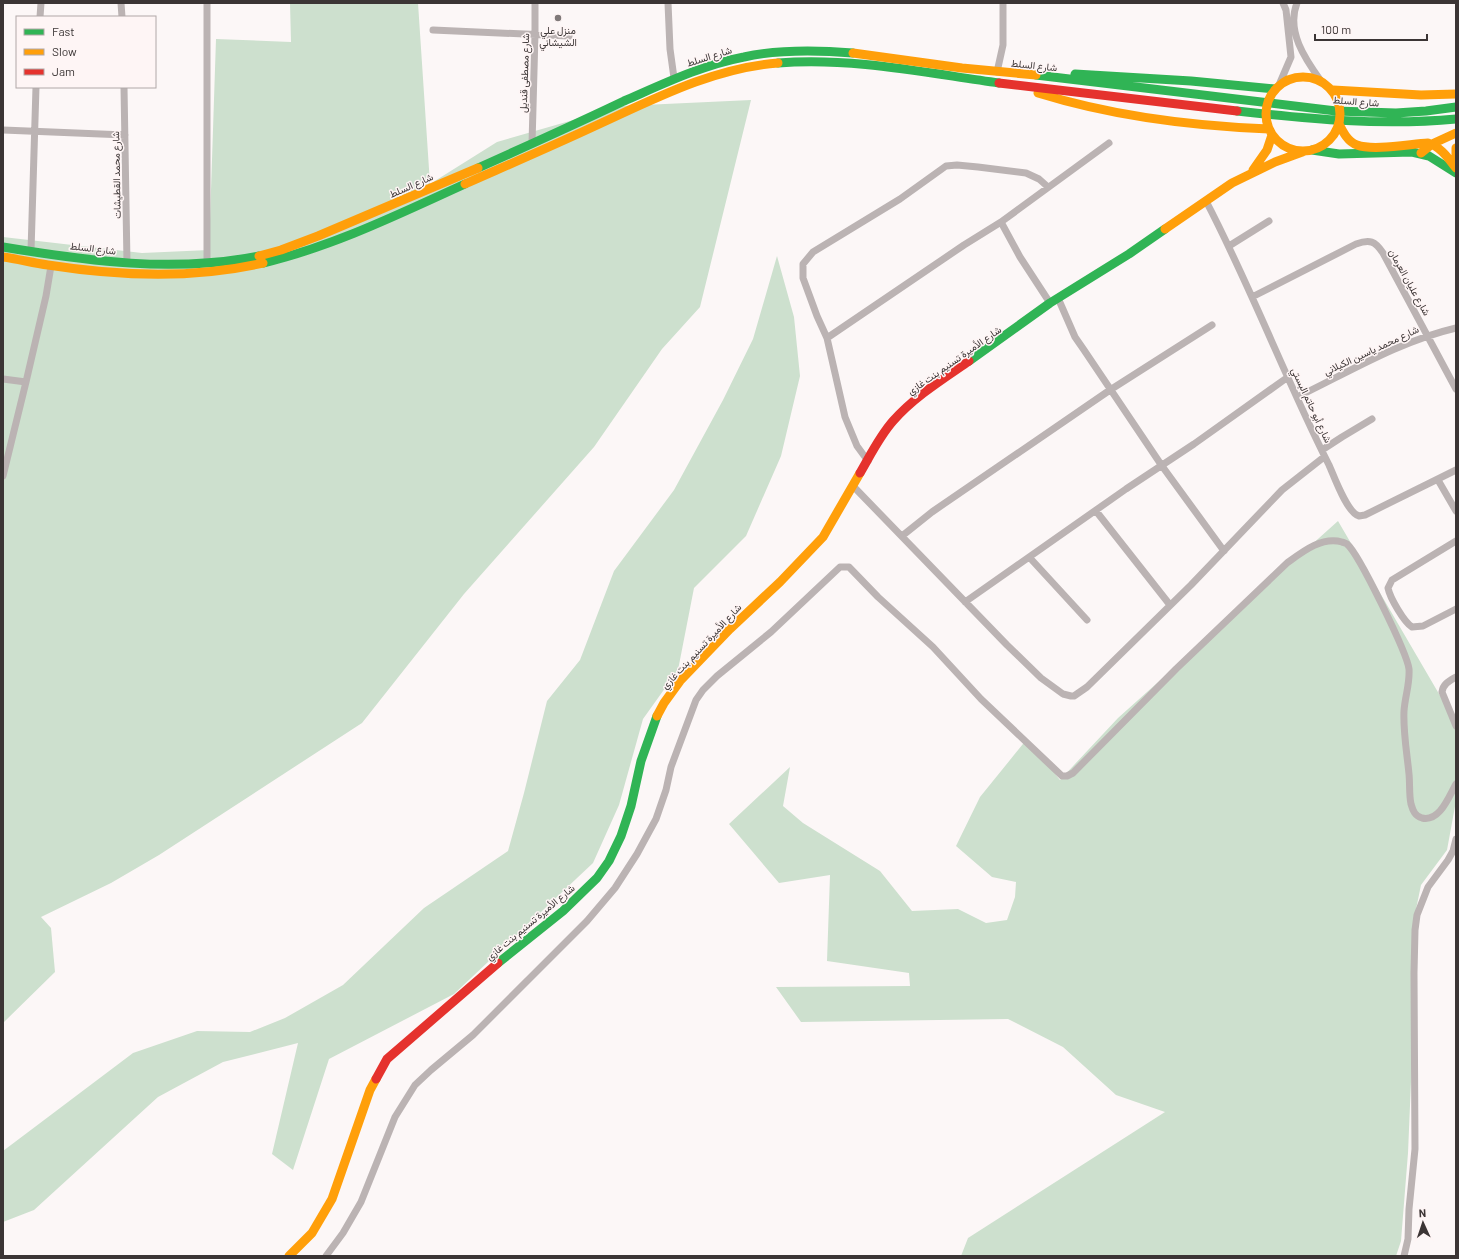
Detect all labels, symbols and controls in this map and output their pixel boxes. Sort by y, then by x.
marker: منزل علي الشيشاني [553,13,563,23]
legend [16,16,156,88]
scale bar [1315,16,1427,42]
text: 100 m [1321,22,1351,36]
text: Fast [52,24,75,38]
place label: منزل علي الشيشاني [539,24,577,51]
street label: شارع مصطفى قنديل [517,33,532,113]
street label: شارع السلط [685,43,733,70]
text: Slow [52,44,77,58]
street label: شارع السلط [1010,57,1058,74]
text: Jam [52,64,75,78]
street label: شارع السلط [1332,93,1380,110]
street label: شارع محمد القطيشات [109,131,124,219]
street label: شارع السلط [387,170,435,201]
street label: شارع السلط [69,239,117,258]
street label: شارع عليان العرمان [1386,247,1433,318]
street label: شارع الأميرة تسنيم بنت غازي [905,323,1005,399]
street label: شارع محمد ياسين الكيلاني [1322,323,1422,380]
street label: شارع أبو حاتم البستي [1287,365,1335,446]
street label: شارع الأميرة تسنيم بنت غازي [658,601,746,693]
street label: شارع الأميرة تسنيم بنت غازي [483,881,579,965]
north arrow [1403,1203,1443,1243]
text: N [1418,1206,1426,1219]

